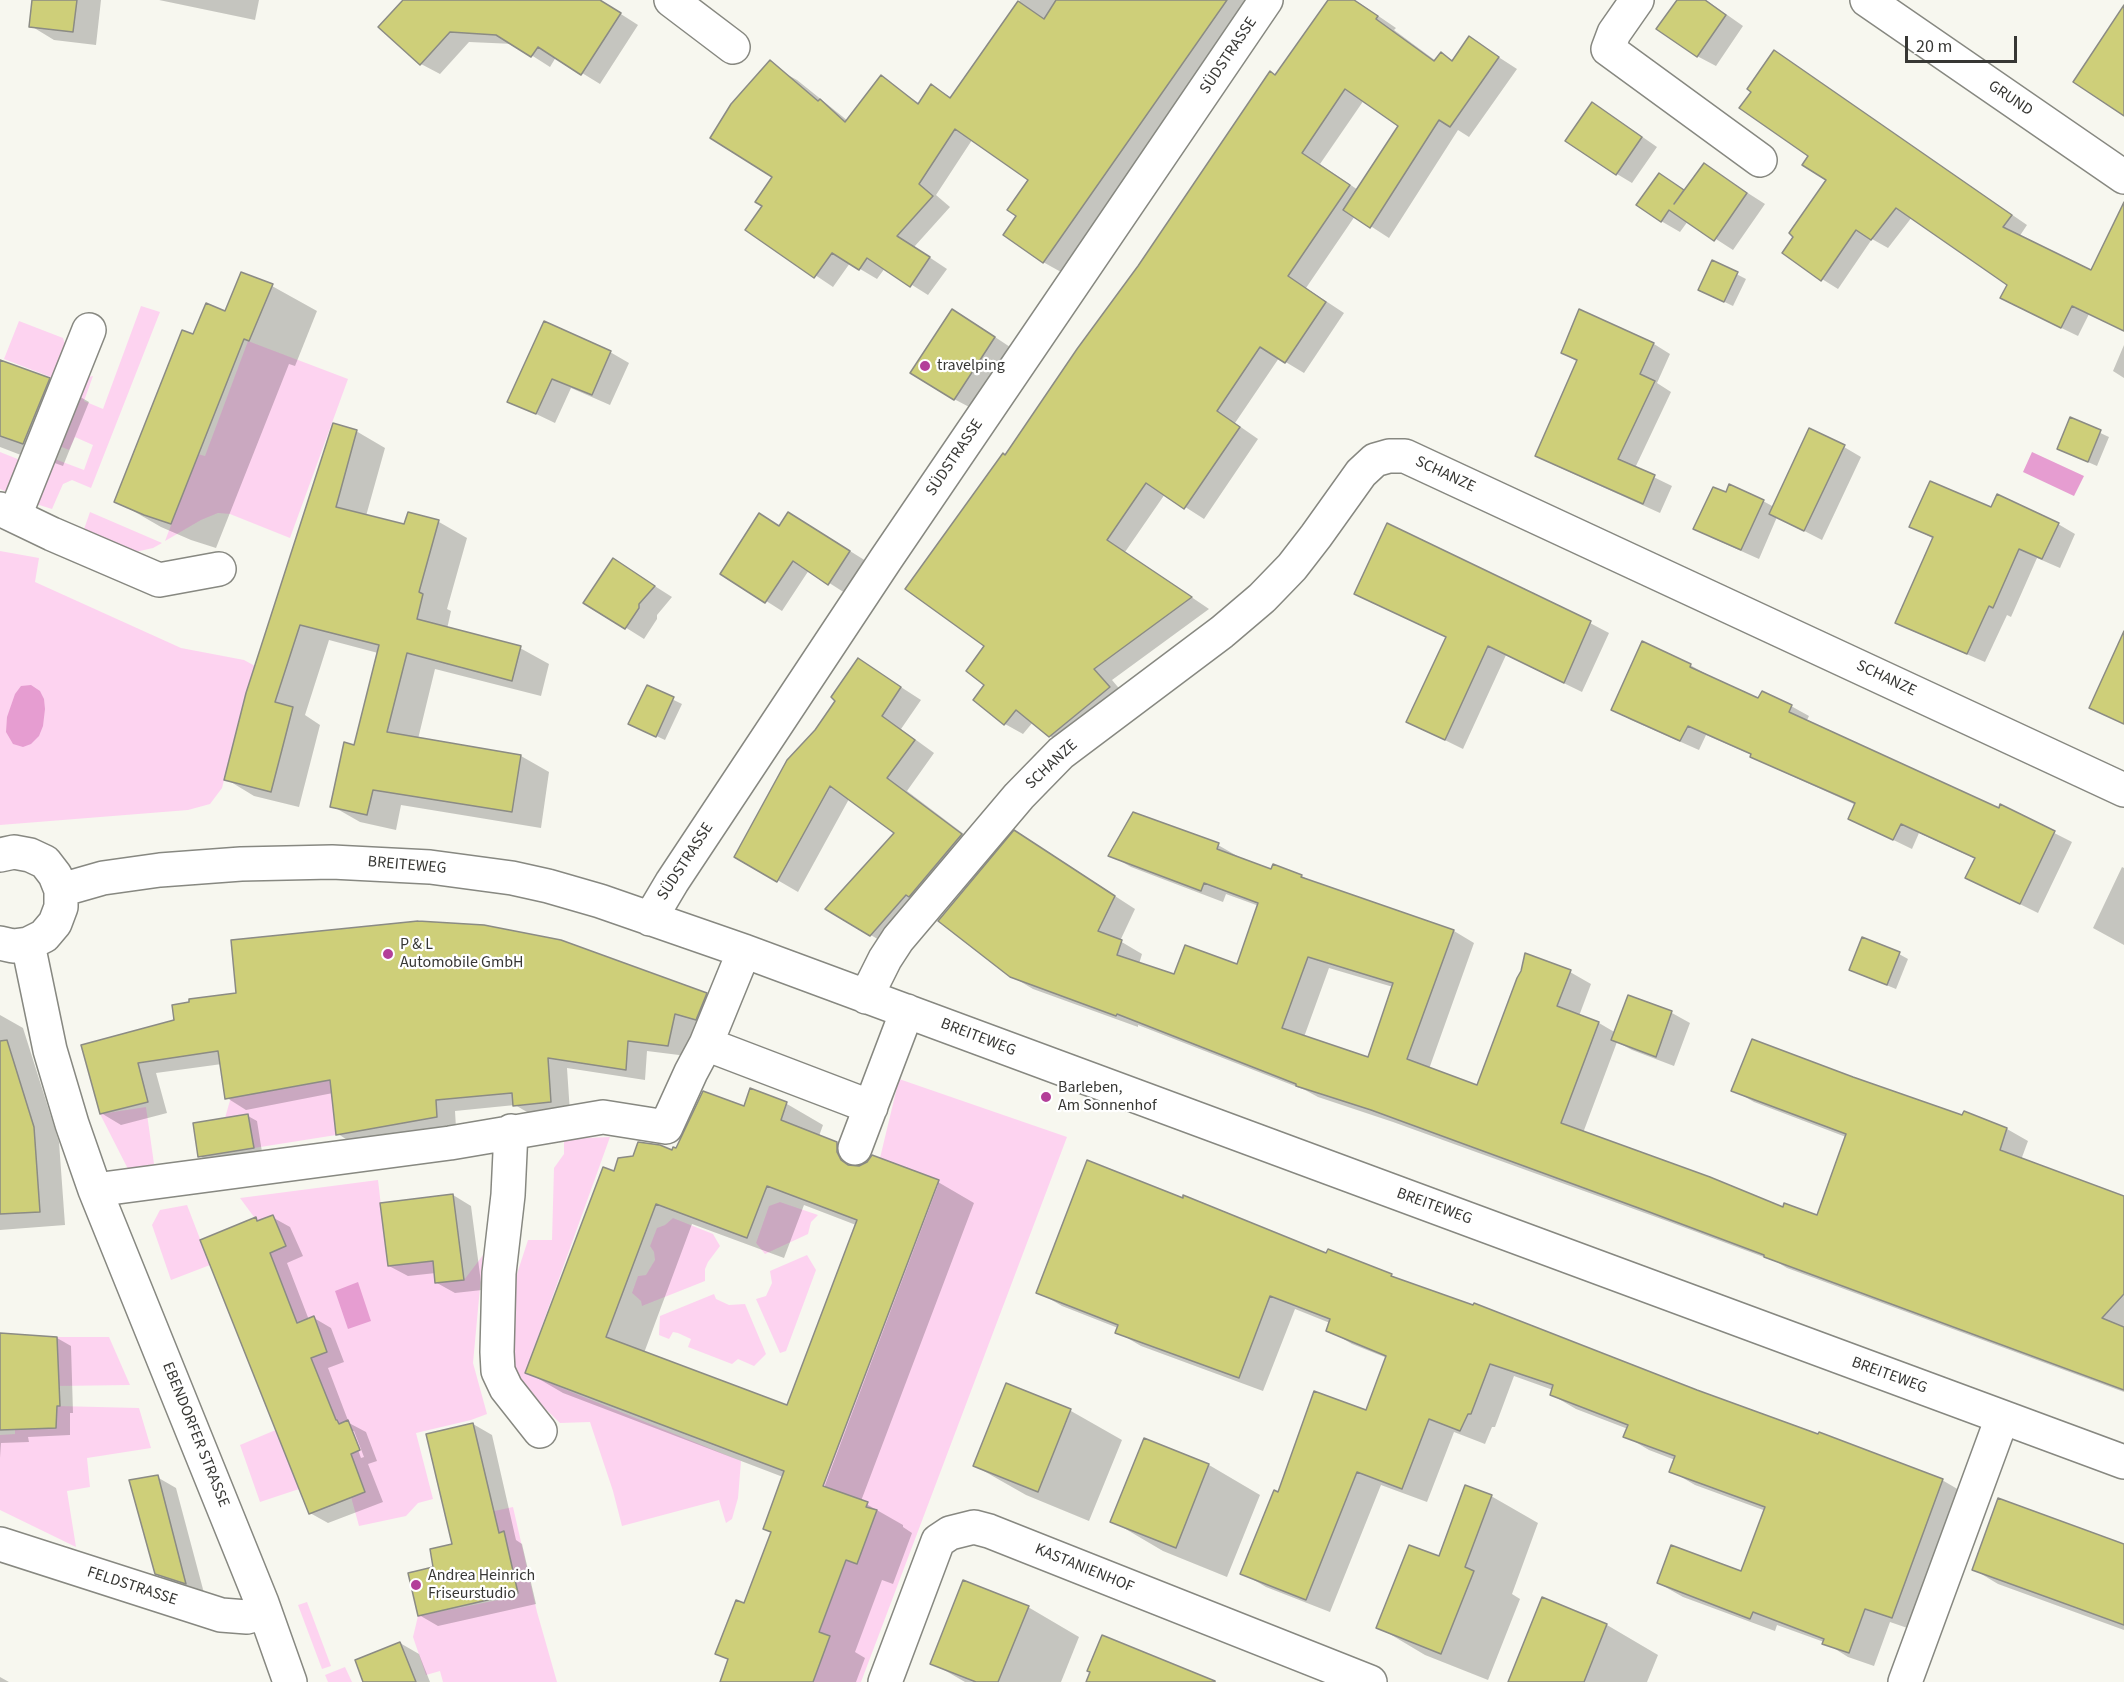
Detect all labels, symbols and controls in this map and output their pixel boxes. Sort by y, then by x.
street label: SÜDSTRASSE [1196,14,1262,98]
scale bar [1908,24,2020,62]
text: 20 m [1916,34,1952,59]
street label: GRUND [1984,77,2036,121]
place label: travelping [937,356,1005,376]
marker: travelping [918,359,932,373]
street label: SÜDSTRASSE [922,416,988,500]
street label: SCHANZE [1412,453,1478,497]
street label: SCHANZE [1853,657,1919,701]
street label: SCHANZE [1022,736,1082,794]
street label: SÜDSTRASSE [654,820,718,904]
street label: BREITEWEG [367,853,447,879]
place label: P & L Automobile GmbH [400,935,524,973]
marker: P & L Automobile GmbH [381,947,395,961]
street label: BREITEWEG [938,1015,1018,1061]
place label: Barleben, Am Sonnenhof [1058,1078,1157,1116]
marker: Barleben, Am Sonnenhof [1039,1090,1053,1104]
street label: BREITEWEG [1394,1184,1474,1230]
street label: BREITEWEG [1849,1353,1929,1399]
street label: EBENDORFER STRASSE [157,1360,233,1510]
street label: KASTANIENHOF [1032,1540,1136,1598]
street label: FELDSTRASSE [84,1563,180,1611]
place label: Andrea Heinrich Friseurstudio [428,1566,535,1604]
marker: Andrea Heinrich Friseurstudio [409,1578,423,1592]

